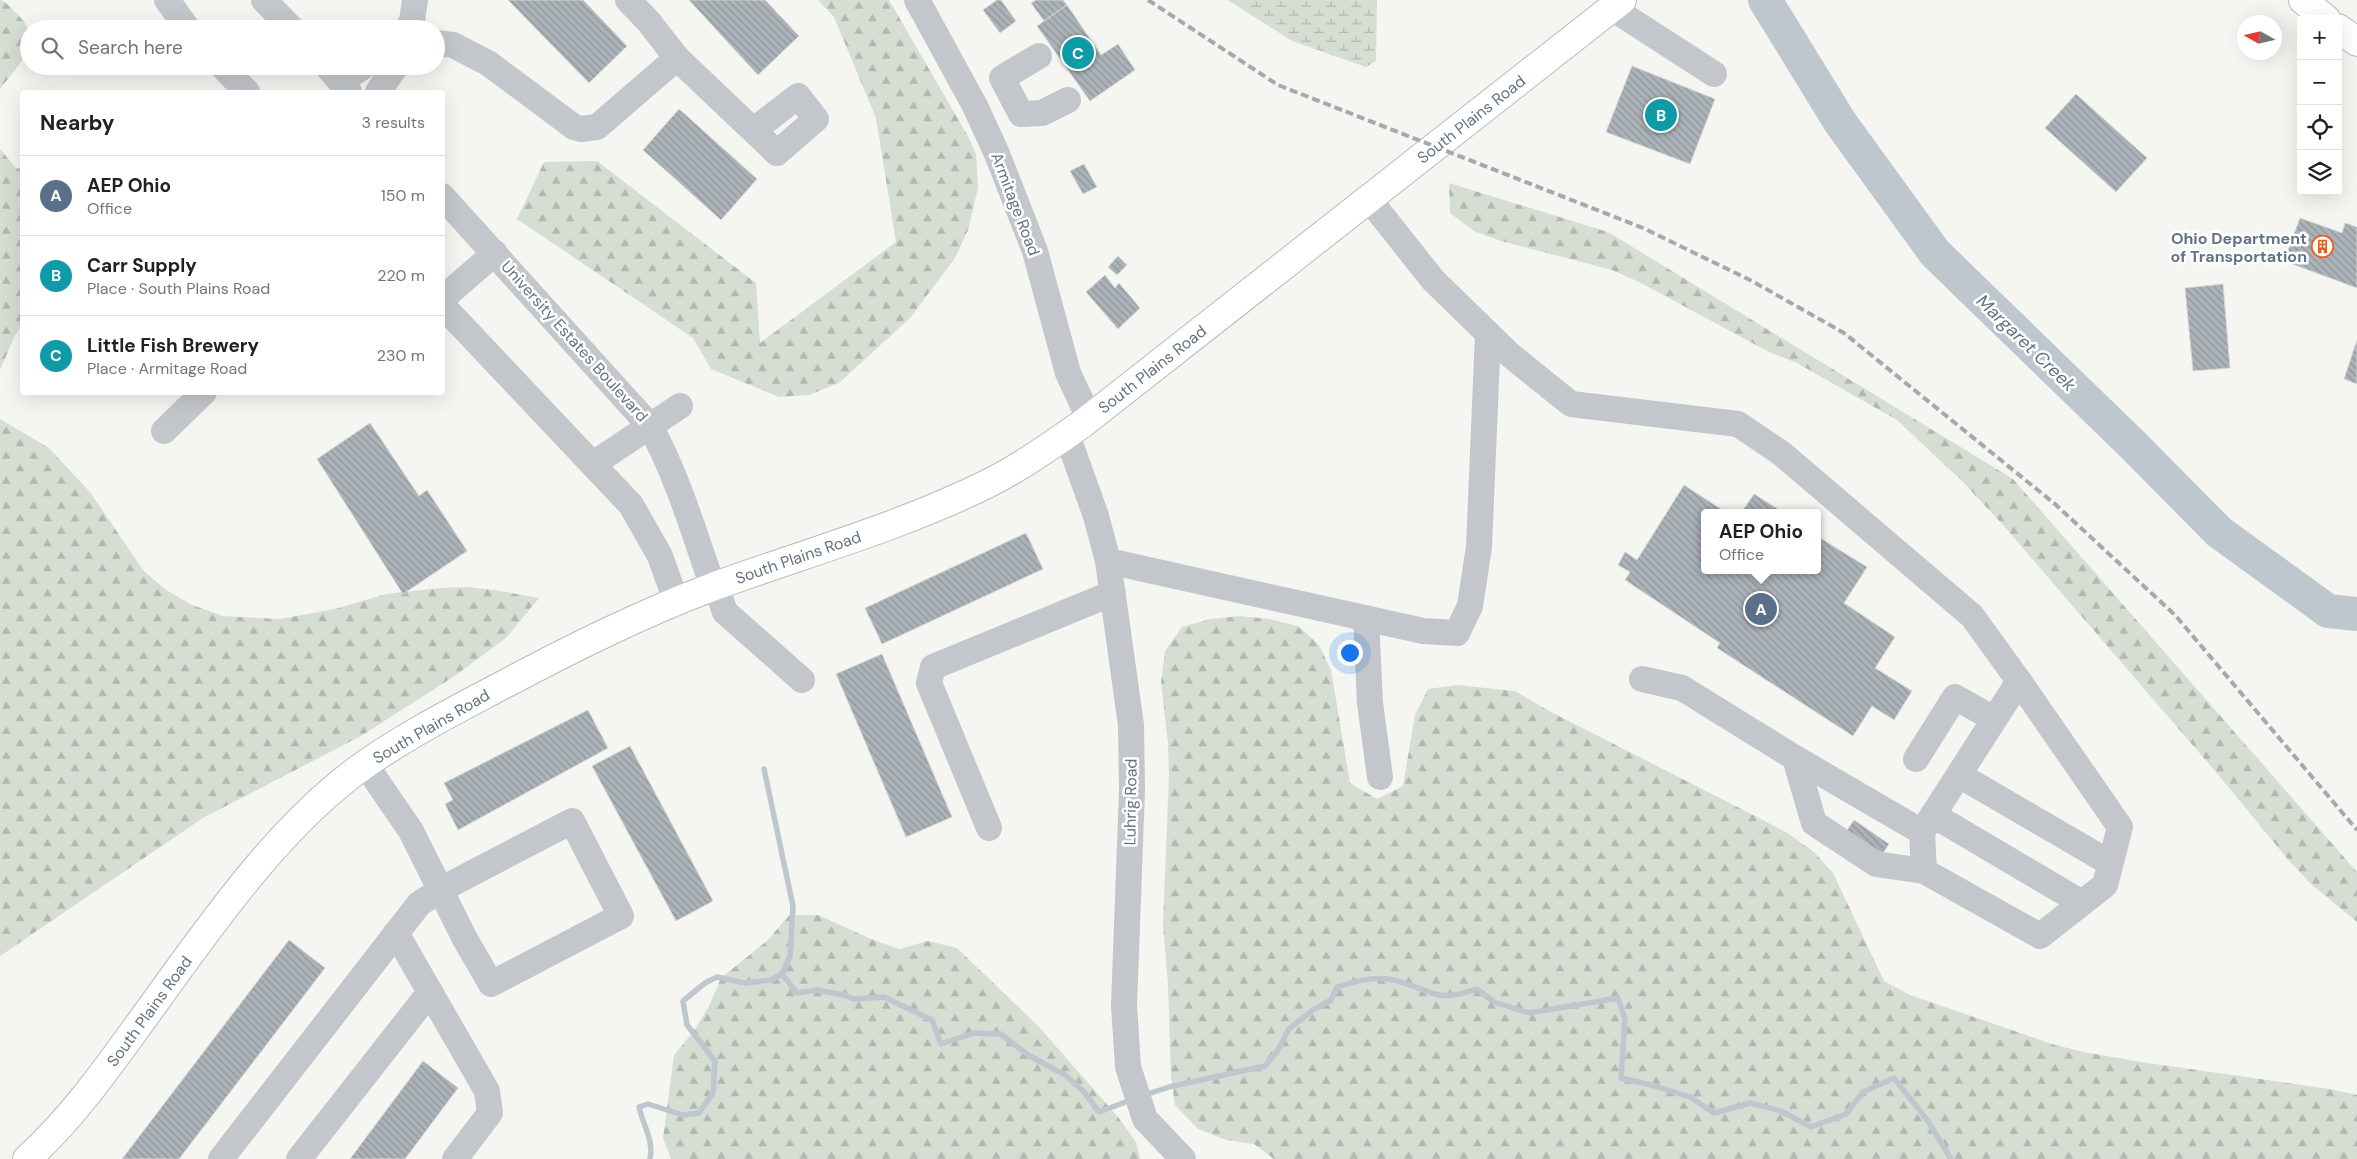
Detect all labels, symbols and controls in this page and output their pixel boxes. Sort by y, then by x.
north arrow [2237,15,2282,60]
map controls [2297,15,2342,195]
button: + [2297,15,2342,60]
search box [20,20,445,75]
icon: search [38,34,66,62]
pin: C [1062,34,1094,72]
text: Search here [78,35,183,60]
button: − [2297,60,2342,105]
street label: South Plains Road [1413,71,1530,168]
pin: B [1645,96,1677,134]
button: locate [2297,105,2342,150]
text: Nearby [40,109,114,137]
text: 3 results [362,112,425,133]
street label: Armitage Road [986,150,1045,259]
button: layers [2297,150,2342,195]
text: AEP Ohio [87,173,171,198]
text: A [50,185,62,206]
text: 150 m [381,185,425,206]
text: Office [87,198,132,219]
place label: Ohio Department of Transportation [2171,228,2307,267]
building icon: Ohio Department of Transportation [2311,235,2335,259]
text: Carr Supply [87,253,197,278]
street label: University Estates Boulevard [497,256,653,426]
text: B [51,265,61,286]
text: 220 m [377,265,425,286]
text: Place · South Plains Road [87,278,270,299]
water label: Margaret Creek [1971,289,2081,397]
street label: South Plains Road [1094,321,1211,418]
text: Little Fish Brewery [87,333,259,358]
text: C [50,345,62,366]
text: 230 m [377,345,425,366]
text: Place · Armitage Road [87,358,247,379]
popup [1701,509,1821,574]
text: AEP Ohio [1719,519,1803,544]
street label: South Plains Road [732,526,864,589]
text: Office [1719,544,1764,565]
pin: A [1745,590,1777,628]
your location [1337,640,1363,666]
street label: South Plains Road [369,684,494,768]
street label: Luhrig Road [1119,758,1142,846]
street label: South Plains Road [102,952,197,1071]

